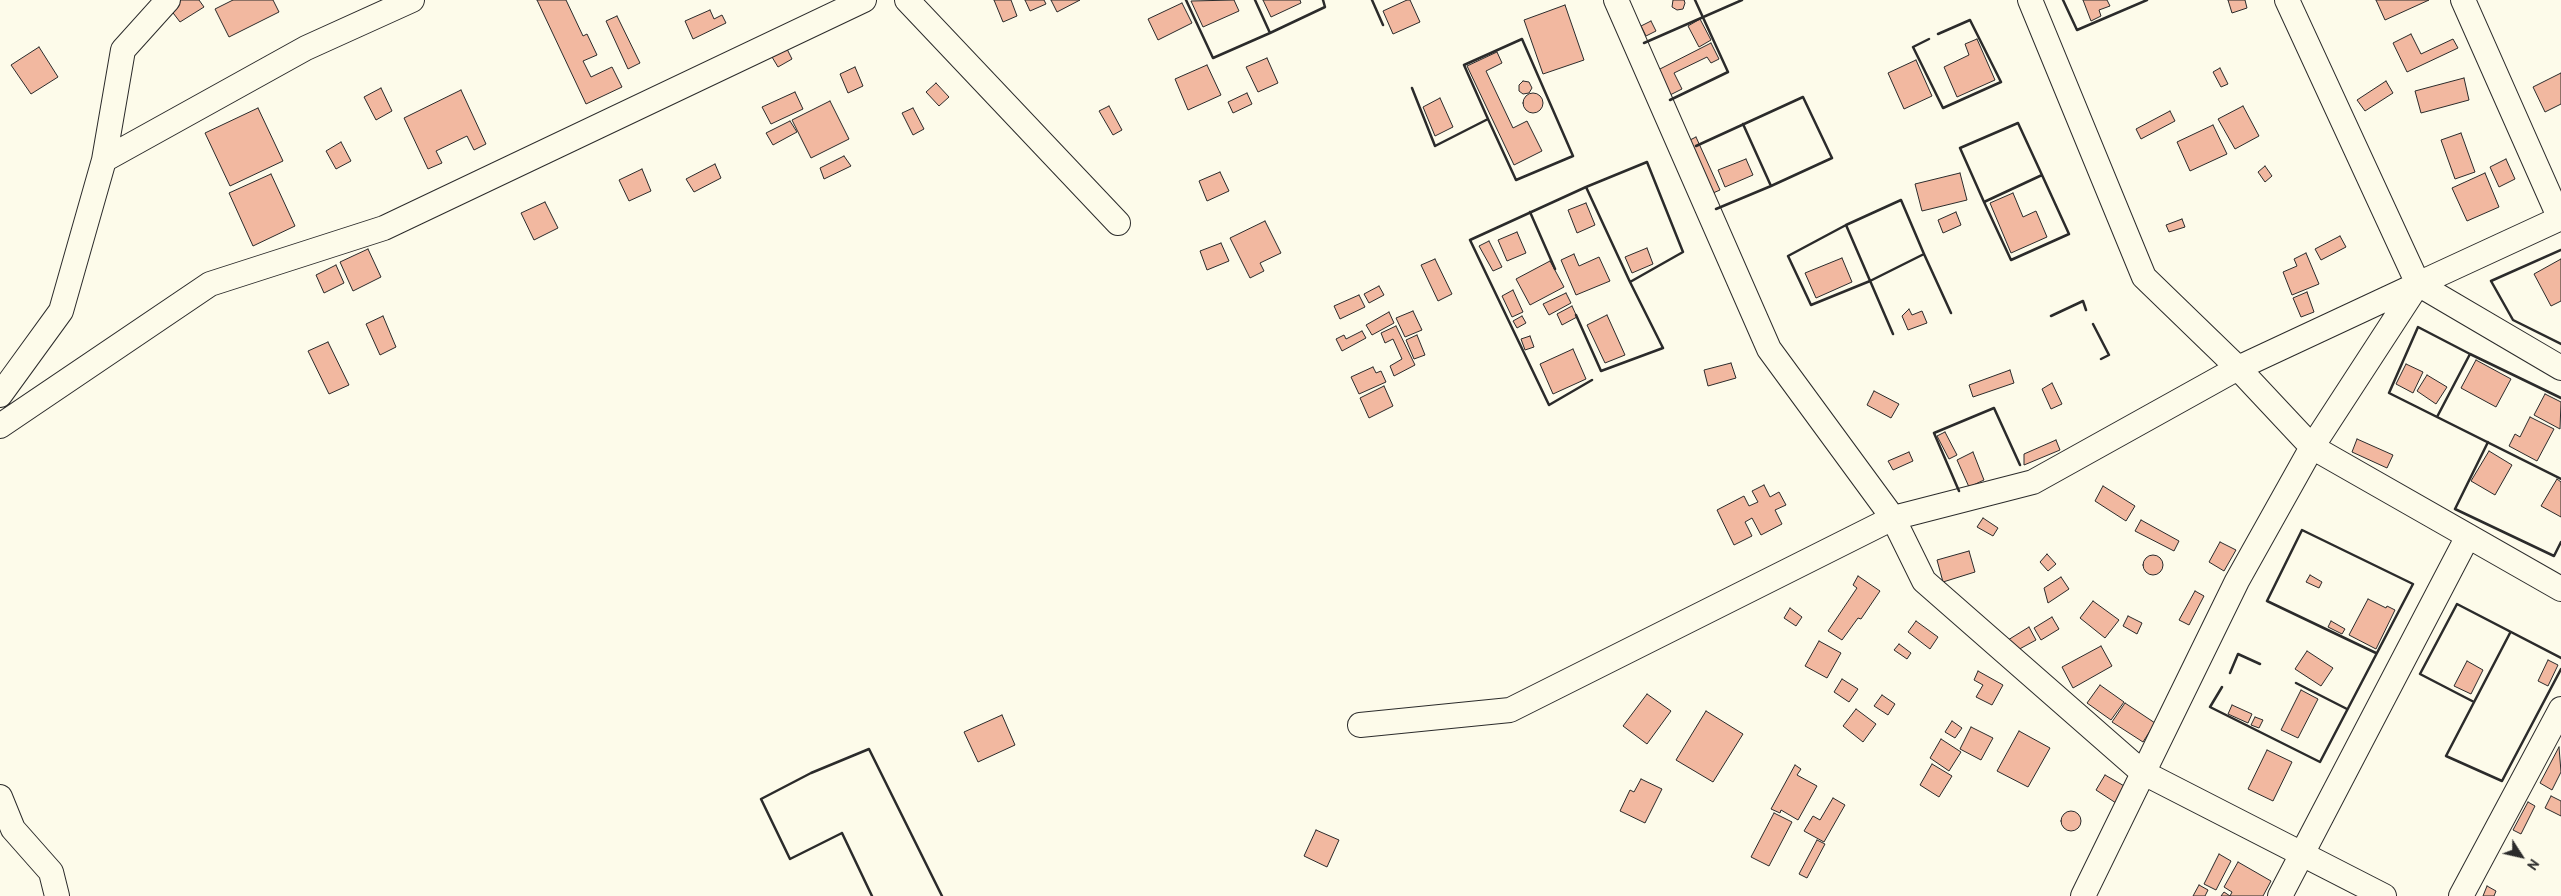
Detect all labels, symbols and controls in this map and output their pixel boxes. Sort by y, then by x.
north arrow [2496,831,2546,881]
text: N [2523,856,2543,874]

